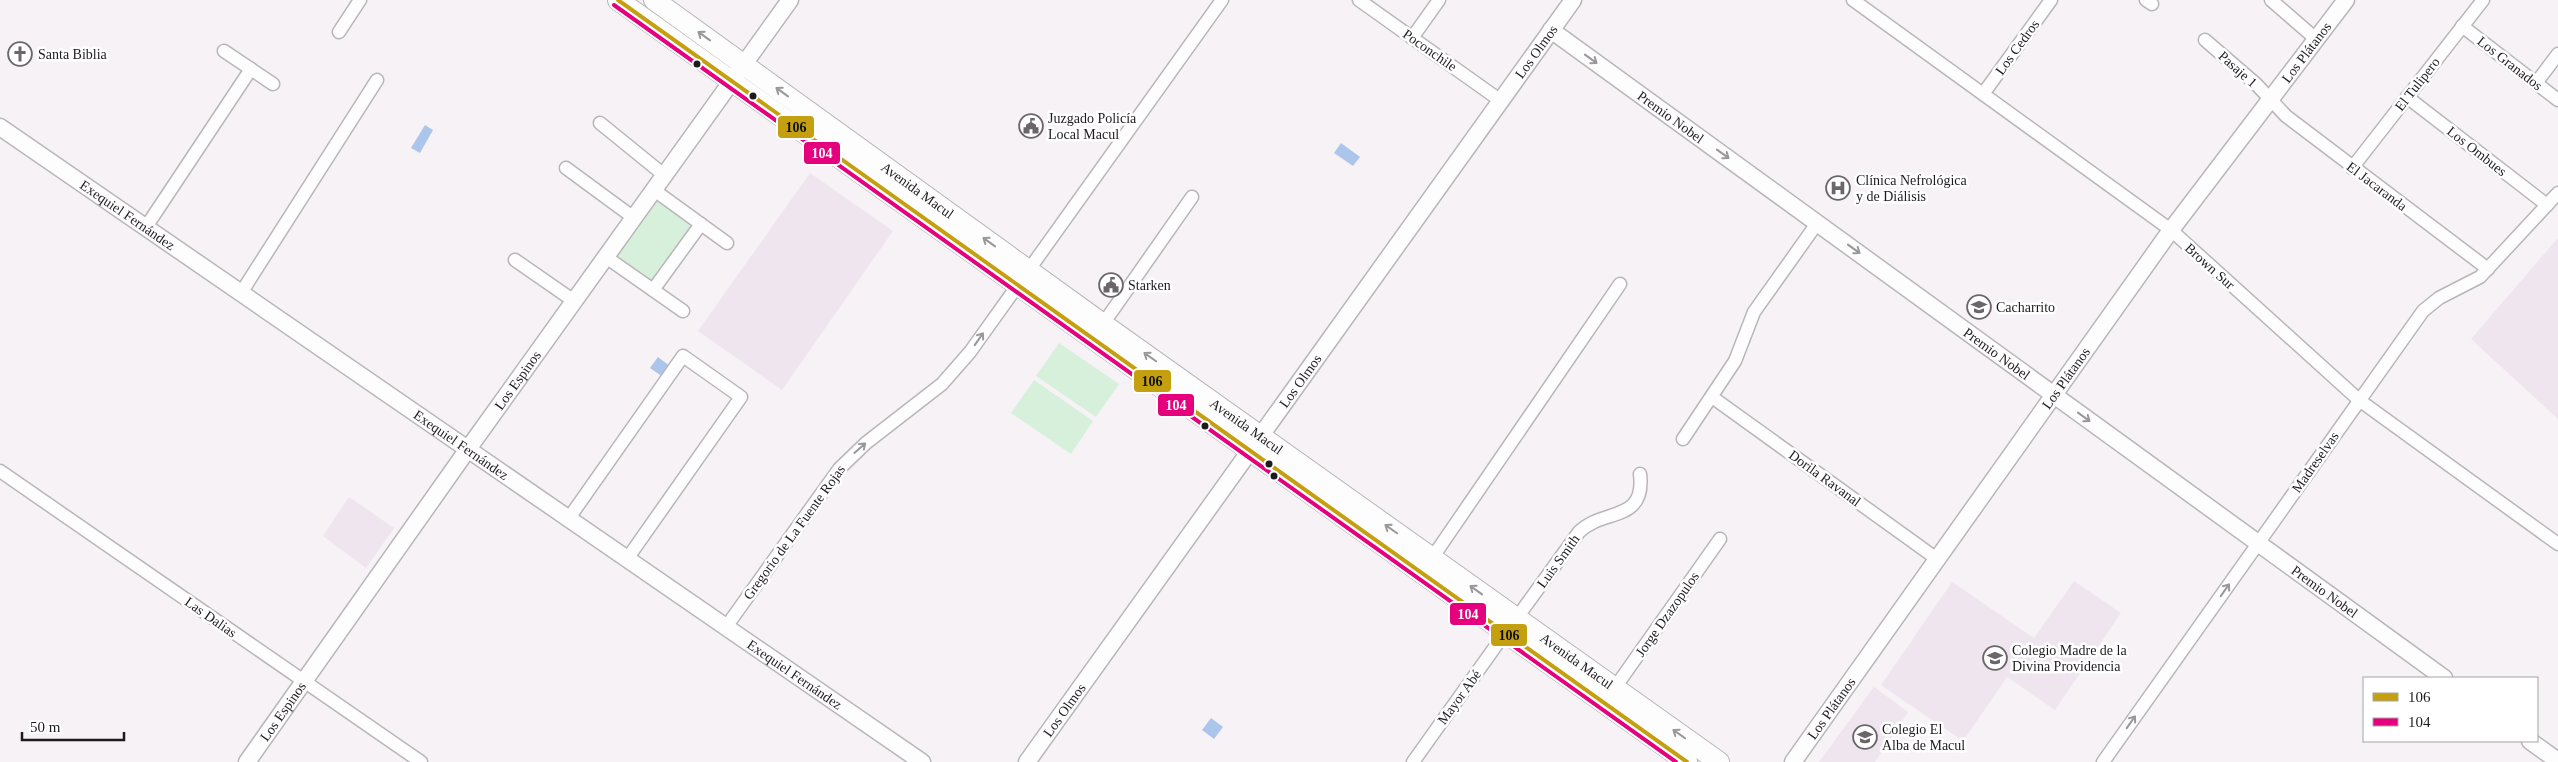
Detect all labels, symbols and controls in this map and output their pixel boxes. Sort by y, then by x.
street label: Los Cedros [1992,17,2042,78]
street label: Los Plátanos [2279,19,2334,86]
street label: Los Olmos [1512,22,1561,81]
street label: Poconchile [1400,26,1459,74]
one-way arrow [697,31,711,41]
street label: Los Granados [2474,33,2545,93]
church icon: Santa Biblia [7,41,33,67]
place label: Santa Biblia [38,47,108,62]
street label: Pasaje 1 [2215,48,2260,90]
one-way arrow [1584,54,1598,64]
street label: El Tulipero [2392,55,2443,114]
unlabelled marker [692,59,702,69]
one-way arrow [775,87,789,97]
street label: Premio Nobel [1634,88,1707,146]
unlabelled marker [748,91,758,101]
place label: Juzgado Policía Local Macul [1048,111,1137,142]
public building icon: Juzgado Policía Local Macul [1018,113,1044,139]
line badge: 106 [777,115,815,139]
text: 106 [786,120,807,135]
street label: Los Ombues [2444,124,2509,179]
line badge: 104 [803,141,841,165]
text: 104 [812,146,833,161]
one-way arrow [1716,149,1730,159]
street label: Avenida Macul [878,159,956,222]
street label: El Jacaranda [2344,159,2410,214]
place label: Clínica Nefrológica y de Diálisis [1856,173,1968,204]
hospital icon: Clínica Nefrológica y de Diálisis [1825,175,1851,201]
street label: Exequiel Fernández [77,177,178,253]
one-way arrow [983,236,996,247]
street label: Brown Sur [2182,240,2238,293]
one-way arrow [1847,244,1861,254]
public building icon: Starken [1098,272,1124,298]
place label: Starken [1128,278,1171,293]
school or university icon: Cacharrito [1966,294,1992,320]
place label: Cacharrito [1996,300,2055,315]
street label: Premio Nobel [1961,325,2033,383]
one-way arrow [974,332,984,346]
street label: Los Plátanos [2039,345,2093,412]
street label: Los Espinos [492,348,544,413]
one-way arrow [1143,352,1157,362]
street label: Los Olmos [1276,352,1325,411]
line badge: 106 [1133,369,1172,393]
text: 106 [1142,374,1163,389]
line badge: 104 [1157,393,1195,417]
street label: Avenida Macul [1207,396,1286,458]
text: 104 [1166,398,1187,413]
street label: Exequiel Fernández [411,407,511,483]
one-way arrow [2077,412,2090,423]
unlabelled marker [1200,421,1210,431]
street label: Madreselvas [2289,429,2342,496]
one-way arrow [853,442,866,454]
street label: Dorila Ravanal [1786,447,1864,510]
unlabelled marker [1264,459,1274,469]
street label: Gregorio de La Fuente Rojas [741,462,848,602]
unlabelled marker [1269,471,1279,481]
one-way arrow [1384,524,1398,534]
street label: Luis Smith [1534,532,1583,591]
street label: Premio Nobel [2288,563,2361,621]
street label: Jorge Dzazopulos [1633,569,1702,659]
one-way arrow [2220,583,2230,597]
one-way arrow [1469,585,1483,595]
street label: Las Dalias [182,594,239,641]
line badge: 104 [1449,602,1487,626]
text: 104 [1458,607,1479,622]
line badge: 106 [1490,623,1528,647]
text: 106 [1499,628,1520,643]
street label: Avenida Macul [1537,630,1616,692]
street label: Exequiel Fernández [744,637,845,713]
place label: Colegio Madre de la Divina Providencia [2012,643,2127,674]
school or university icon: Colegio Madre de la Divina Providencia [1982,645,2008,671]
street label: Mayor Abé [1435,667,1484,727]
street label: Los Plátanos [1805,675,1859,742]
legend [2363,677,2538,742]
street label: Los Espinos [257,679,309,744]
street label: Los Olmos [1041,681,1089,740]
text: 106 [2408,689,2431,705]
scale bar [22,710,125,742]
text: 104 [2408,714,2431,730]
one-way arrow [2126,715,2136,729]
text: 50 m [30,719,61,735]
place label: Colegio El Alba de Macul [1882,722,1965,753]
school or university icon: Colegio El Alba de Macul [1852,724,1878,750]
one-way arrow [1672,729,1686,739]

